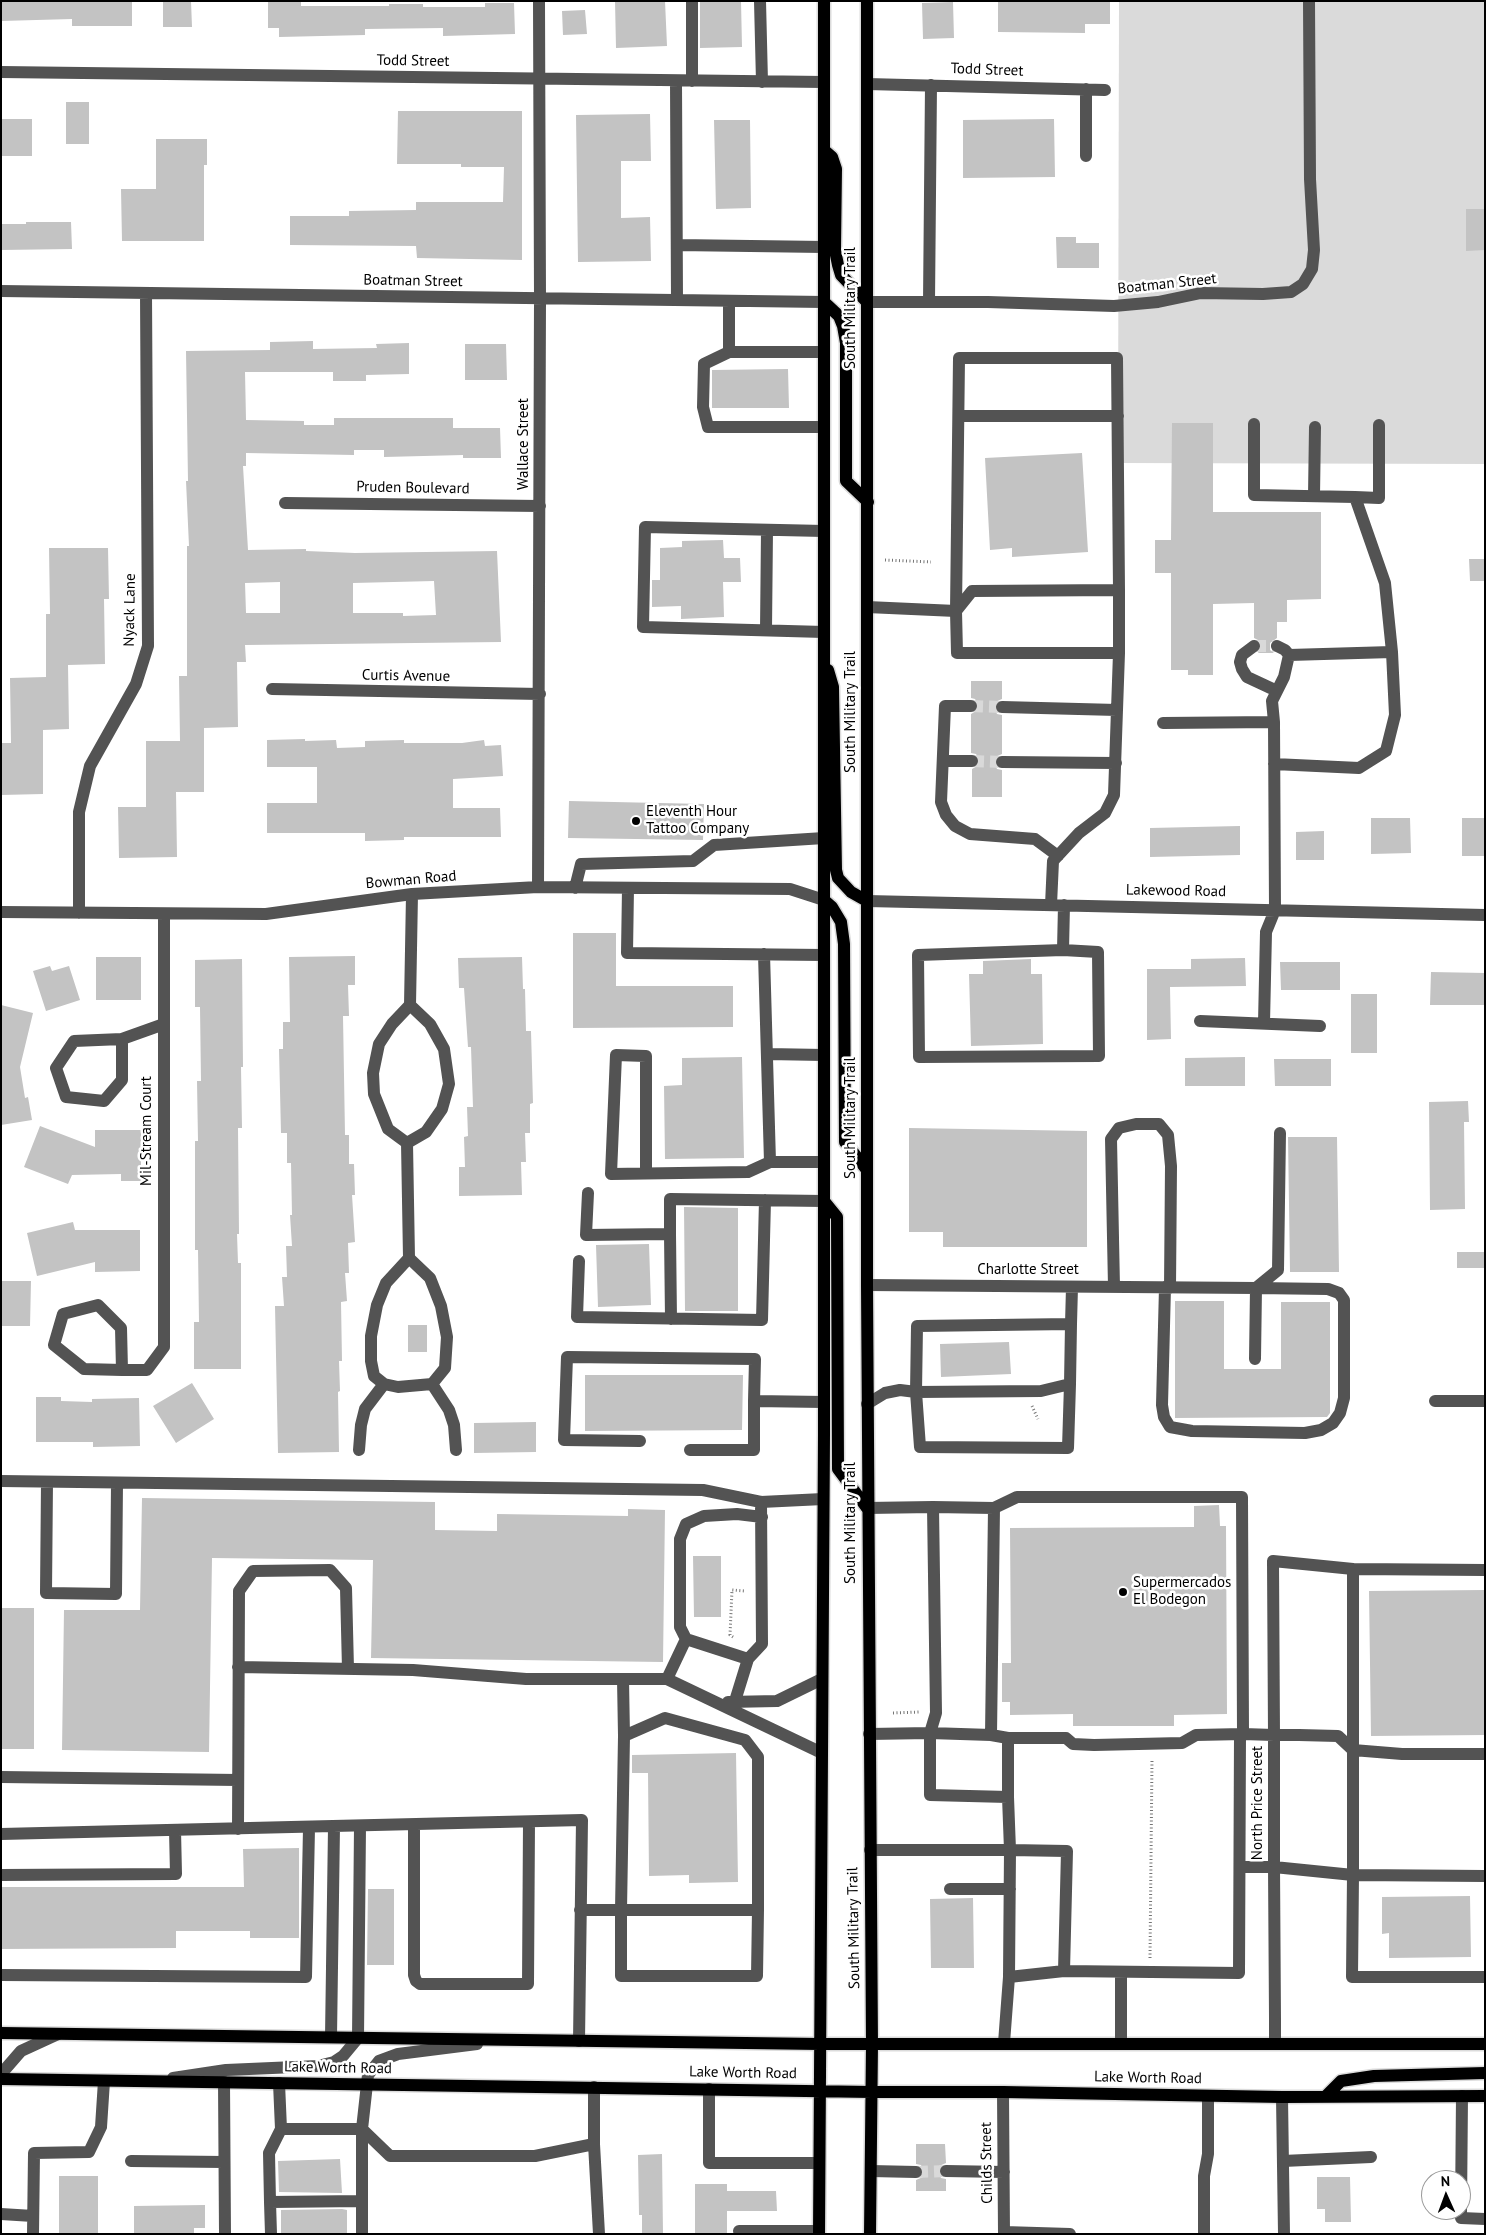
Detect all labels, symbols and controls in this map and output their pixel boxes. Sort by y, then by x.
street label: Todd Street [376,51,450,71]
street label: Todd Street [950,60,1024,80]
street label: South Military Trail [842,247,860,369]
street label: Boatman Street [1117,270,1217,298]
street label: Boatman Street [363,271,463,291]
street label: Wallace Street [515,398,533,490]
street label: Pruden Boulevard [356,478,470,498]
street label: Nyack Lane [120,573,140,647]
street label: South Military Trail [842,651,860,773]
street label: Curtis Avenue [362,666,450,686]
place label: Eleventh Hour Tattoo Company [646,803,749,838]
marker: Eleventh Hour Tattoo Company [630,815,642,827]
street label: Bowman Road [365,867,457,893]
street label: Lakewood Road [1126,881,1226,901]
street label: South Military Trail [842,1057,860,1179]
street label: Mil-Stream Court [138,1076,156,1186]
street label: Charlotte Street [977,1261,1079,1279]
street label: South Military Trail [842,1462,860,1584]
place label: Supermercados El Bodegon [1133,1574,1231,1609]
marker: Supermercados El Bodegon [1117,1586,1129,1598]
street label: North Price Street [1249,1746,1267,1860]
street label: South Military Trail [844,1867,864,1989]
street label: Lake Worth Road [284,2058,392,2078]
street label: Lake Worth Road [689,2063,797,2083]
street label: Lake Worth Road [1094,2068,1202,2088]
street label: Childs Street [977,2122,997,2204]
north arrow [1421,2170,1471,2220]
text: N [1441,2172,1450,2190]

